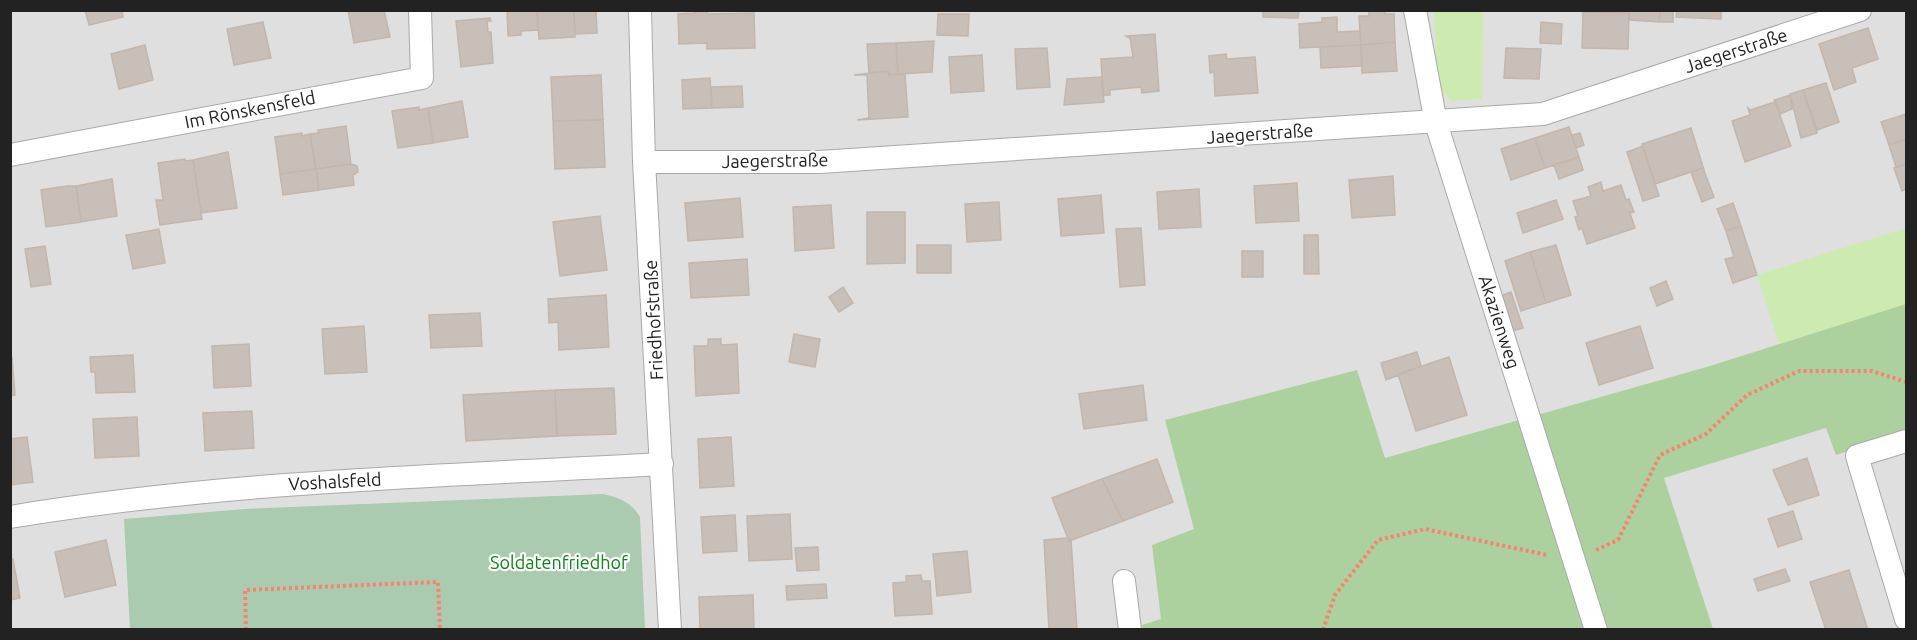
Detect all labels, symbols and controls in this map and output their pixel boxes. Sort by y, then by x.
street label: Jaegerstraße [1682,24,1790,76]
street label: Im Rönskensfeld [183,87,317,132]
street label: Jaegerstraße [1206,119,1314,147]
street label: Jaegerstraße [721,149,829,171]
street label: Friedhofstraße [640,259,666,381]
street label: Akazienweg [1475,272,1524,371]
street label: Voshalsfeld [288,469,382,493]
park label: Soldatenfriedhof [490,552,628,572]

